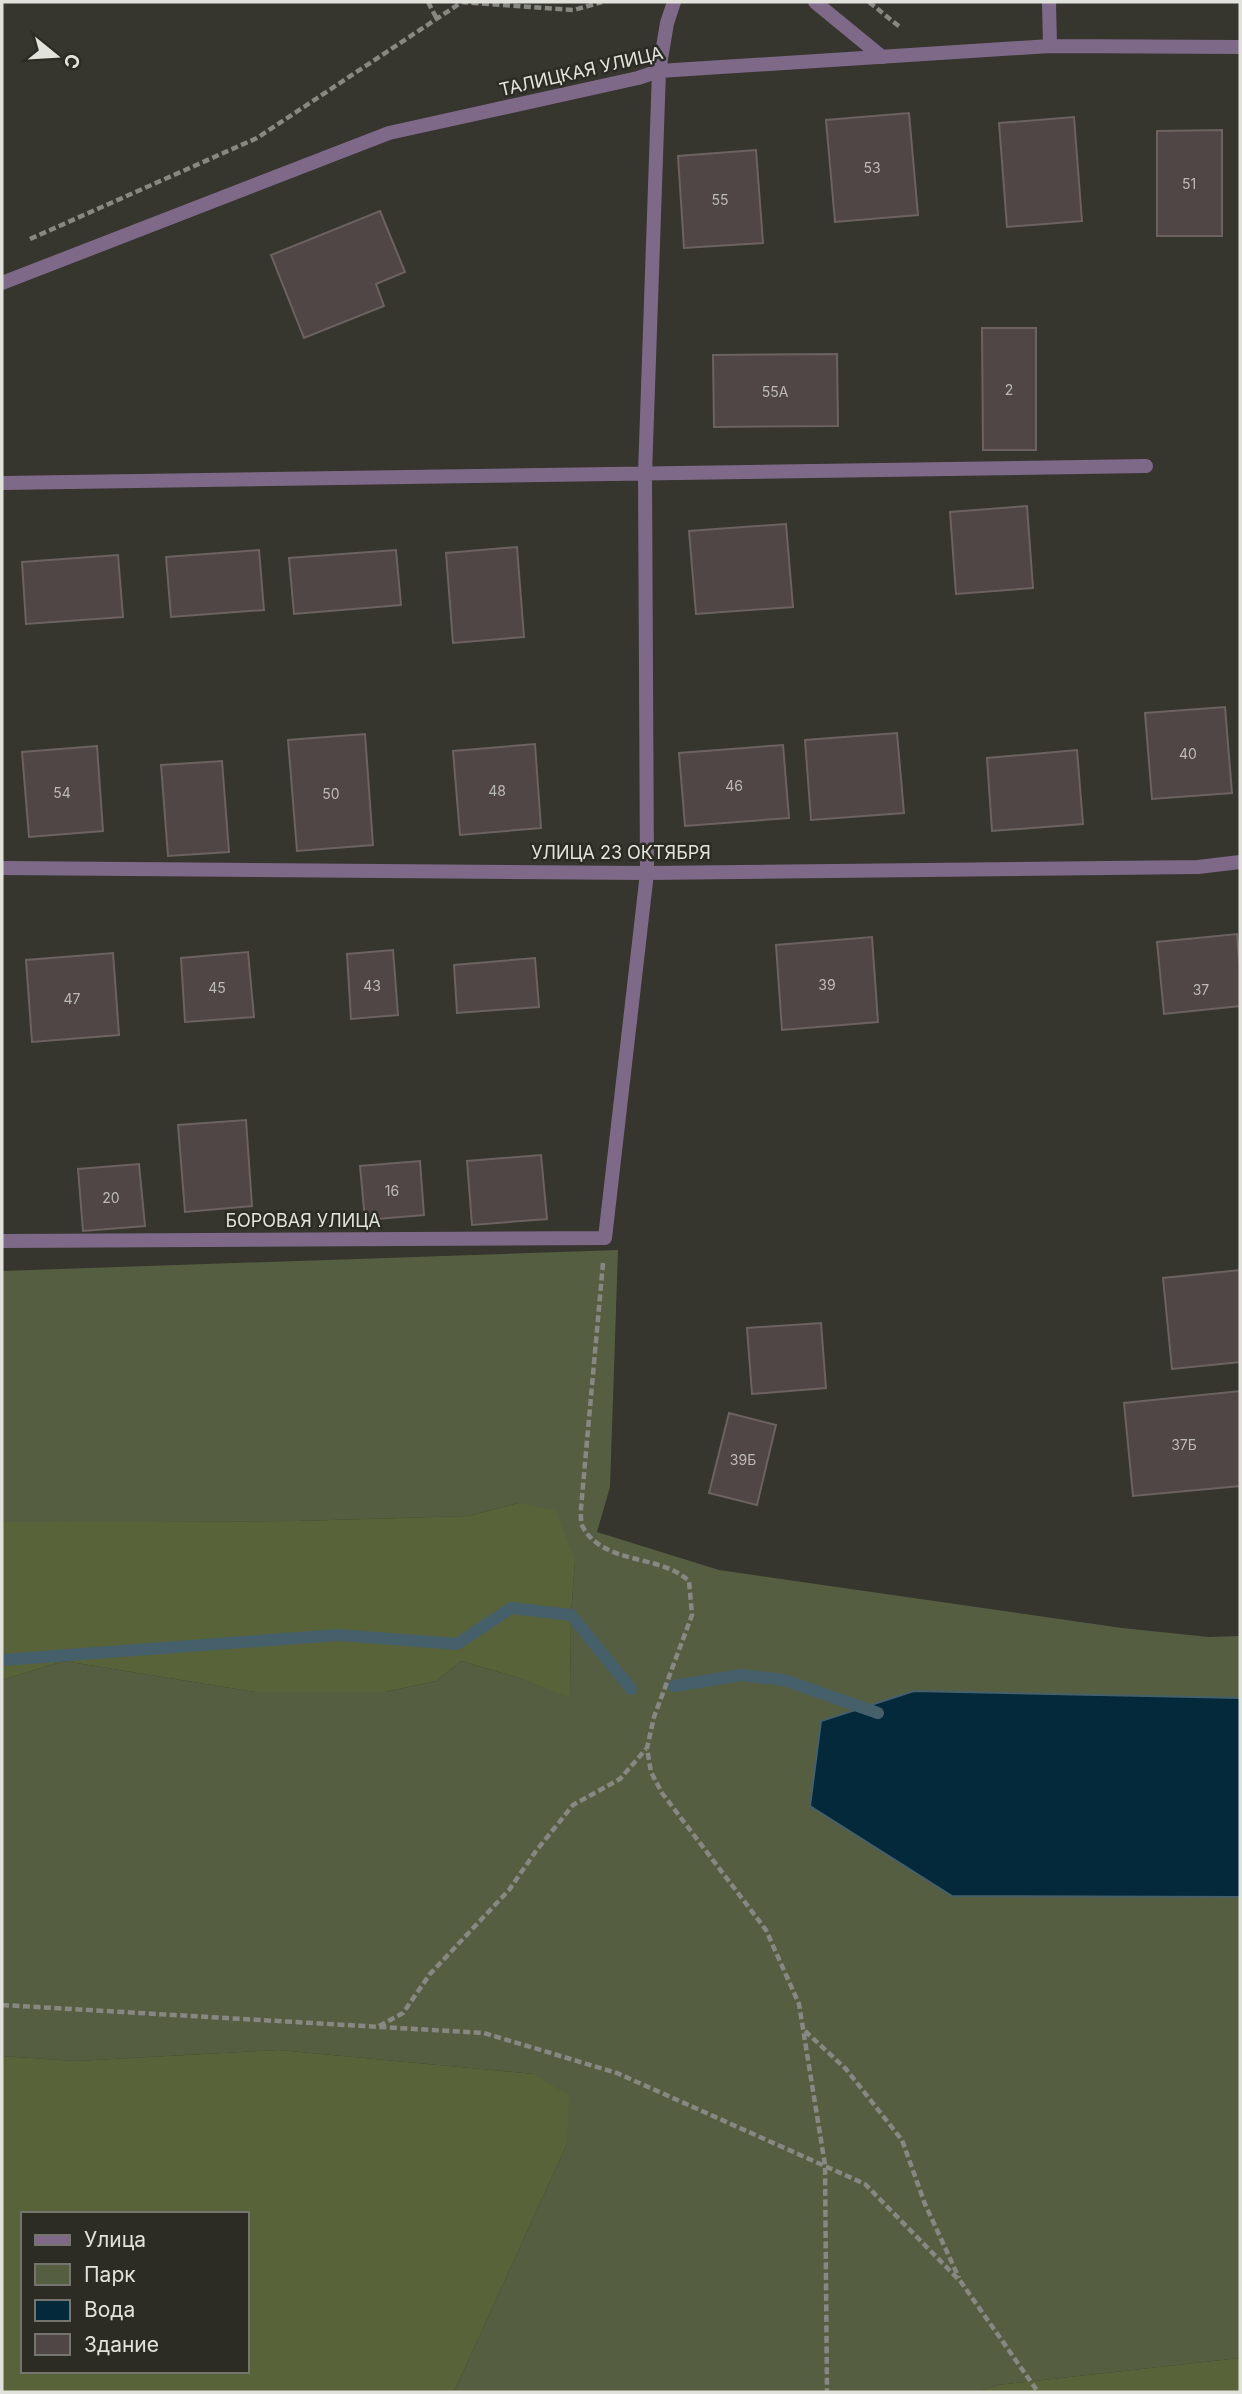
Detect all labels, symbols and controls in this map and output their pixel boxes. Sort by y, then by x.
north arrow [21,21,91,91]
street label: ТАЛИЦКАЯ УЛИЦА [497,42,665,100]
text: С [59,51,85,71]
house number: 53 [863,159,881,176]
house number: 51 [1182,175,1196,192]
house number: 55 [711,191,729,208]
house number: 2 [1005,381,1013,398]
house number: 55А [762,383,789,400]
house number: 40 [1179,745,1197,762]
house number: 46 [725,777,743,794]
house number: 48 [488,782,506,799]
house number: 54 [53,784,71,801]
house number: 50 [322,785,340,802]
street label: УЛИЦА 23 ОКТЯБРЯ [531,842,711,863]
house number: 39 [818,976,836,993]
house number: 43 [363,977,381,994]
house number: 45 [208,979,226,996]
house number: 37 [1193,981,1209,998]
house number: 47 [64,990,81,1007]
house number: 16 [385,1182,399,1199]
house number: 20 [102,1189,120,1206]
street label: БОРОВАЯ УЛИЦА [225,1210,381,1231]
house number: 37Б [1171,1436,1197,1453]
house number: 39Б [730,1451,756,1468]
legend [21,2212,248,2373]
text: Улица [84,2227,146,2252]
text: Парк [84,2262,136,2287]
text: Вода [84,2297,135,2322]
text: Здание [84,2332,159,2357]

